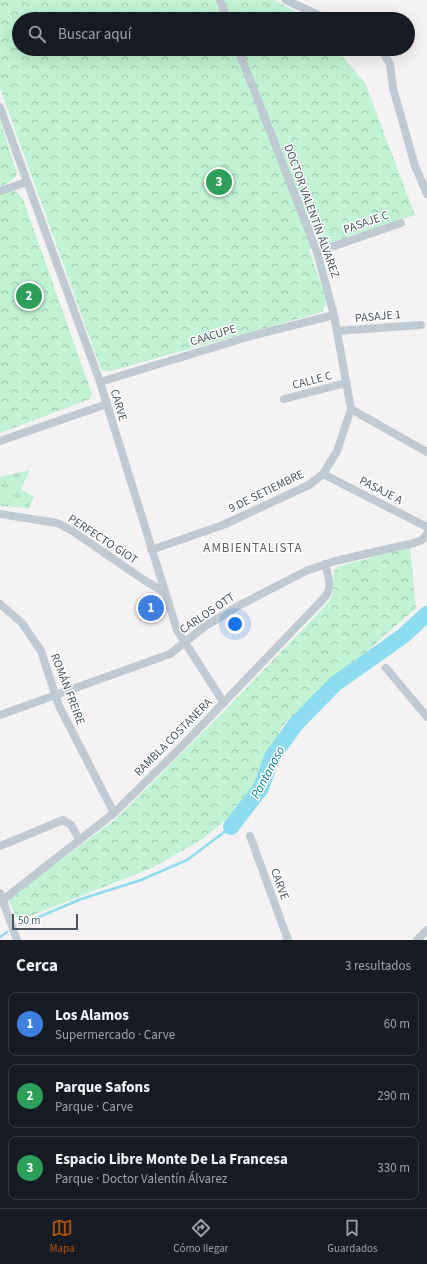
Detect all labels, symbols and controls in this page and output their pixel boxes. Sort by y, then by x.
search box [12,12,415,56]
icon: search [26,23,48,45]
text: Buscar aquí [58,24,131,45]
street label: DOCTOR VALENTÍN ÁLVAREZ [279,142,344,280]
pin: 3 [206,167,232,197]
street label: PASAJE C [341,207,391,238]
pin: 2 [16,281,42,311]
street label: PASAJE 1 [354,306,402,327]
street label: CAACUPE [188,320,238,351]
street label: CALLE C [290,367,334,394]
street label: CARVE [106,387,131,423]
street label: 9 DE SETIEMBRE [226,466,307,517]
street label: PASAJE A [356,472,406,509]
street label: PERFECTO GIOT [65,510,141,569]
district label: AMBIENTALISTA [203,539,303,557]
street label: CARLOS OTT [176,588,239,638]
pin: 1 [138,593,164,623]
your location [225,614,245,634]
street label: ROMÁN FREIRE [46,651,89,728]
street label: RAMBLA COSTANERA [130,694,217,780]
water label: Pantanoso [247,743,289,802]
street label: CARVE [266,866,293,902]
scale bar [12,912,78,931]
text: 50 m [18,913,40,928]
text: Cerca [16,954,58,978]
text: 3 resultados [345,957,411,975]
text: Los Alamos [55,1005,129,1026]
text: 1 [27,1015,33,1033]
text: 60 m [384,1015,410,1033]
text: Supermercado · Carve [55,1026,175,1044]
text: Parque Safons [55,1077,150,1098]
text: 2 [27,1087,33,1105]
text: 290 m [377,1087,410,1105]
text: Parque · Carve [55,1098,133,1116]
text: Espacio Libre Monte De La Francesa [55,1149,288,1170]
text: 3 [27,1159,33,1177]
text: 330 m [377,1159,410,1177]
text: Parque · Doctor Valentín Álvarez [55,1170,227,1188]
tab: Mapa [49,1217,74,1256]
tab: Cómo llegar [173,1217,228,1256]
tab: Guardados [327,1217,378,1256]

